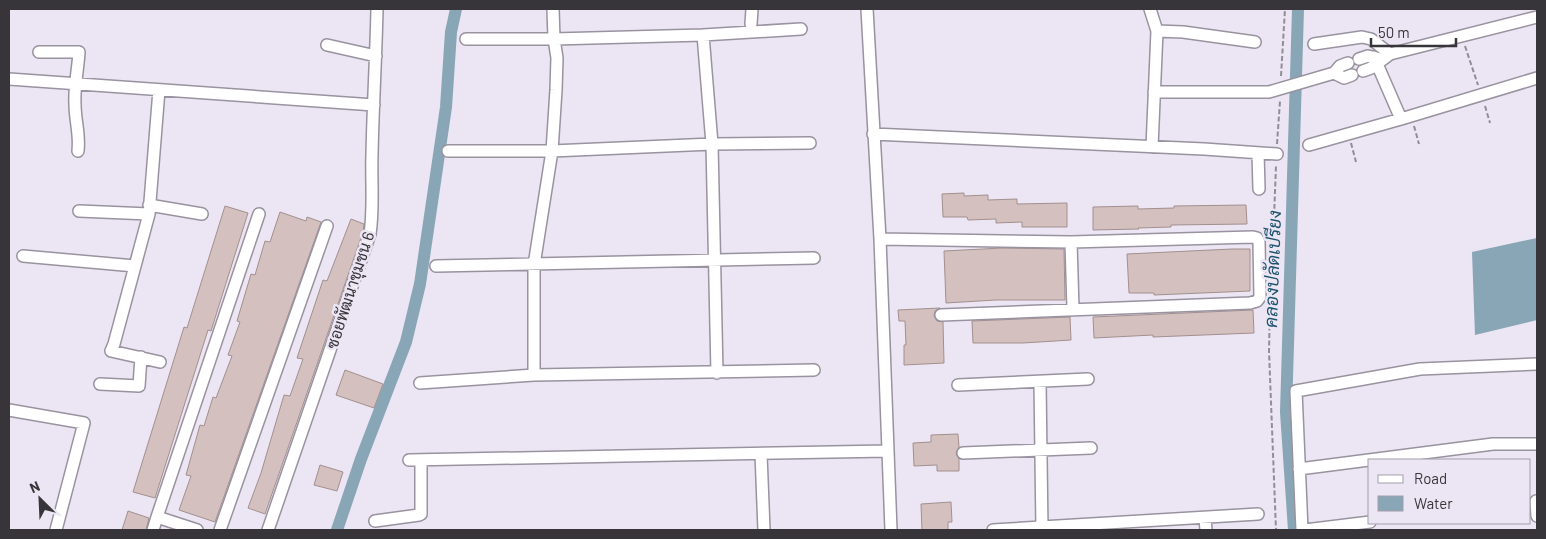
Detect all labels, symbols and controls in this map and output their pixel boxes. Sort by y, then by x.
scale bar [1371,15,1456,47]
text: 50 m [1378,23,1410,41]
water label: คลองปลัดเปรียง [1258,210,1285,328]
street label: ซอยพัฒนาชุมชน 6 [322,229,380,352]
legend [1368,459,1531,524]
text: Road [1414,469,1447,487]
north arrow [15,474,65,524]
text: N [27,477,42,496]
text: Water [1414,494,1453,512]

